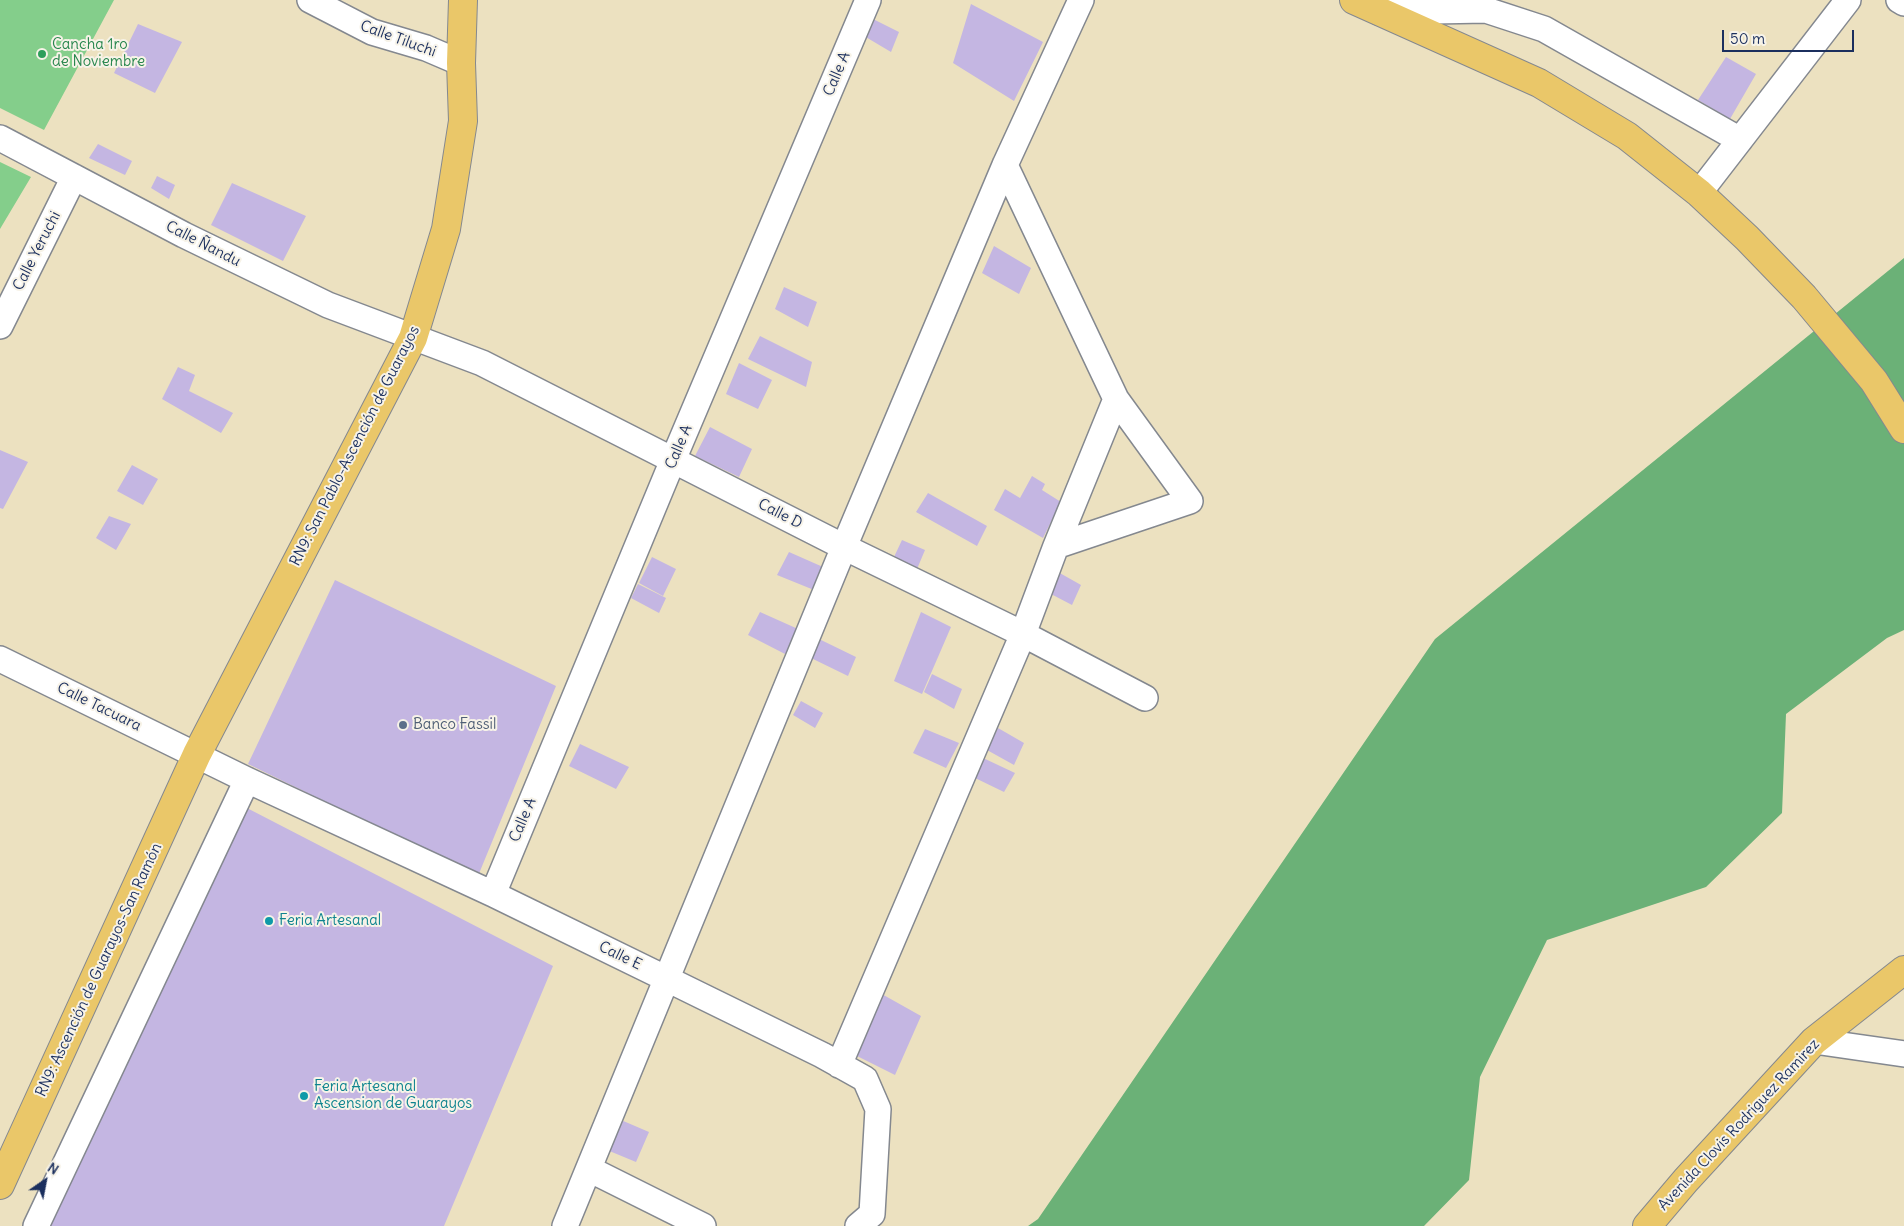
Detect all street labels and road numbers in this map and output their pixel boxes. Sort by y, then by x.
street label: Calle Tiluchi [358,17,438,61]
street label: Calle A [820,49,854,99]
street label: Calle Yeruchi [9,208,65,294]
street label: Calle Ñandu [162,217,244,271]
street label: RN9: San Pablo-Ascención de Guarayos [286,323,424,569]
street label: Calle A [662,422,696,472]
street label: Calle D [755,495,805,533]
street label: Calle Tacuara [54,679,144,735]
street label: Calle A [506,795,540,845]
street label: RN9: Ascención de Guarayos-San Ramón [32,840,166,1100]
street label: Calle E [596,938,644,974]
street label: Avenida Clovis Rodriguez Ramirez [1655,1035,1823,1215]

